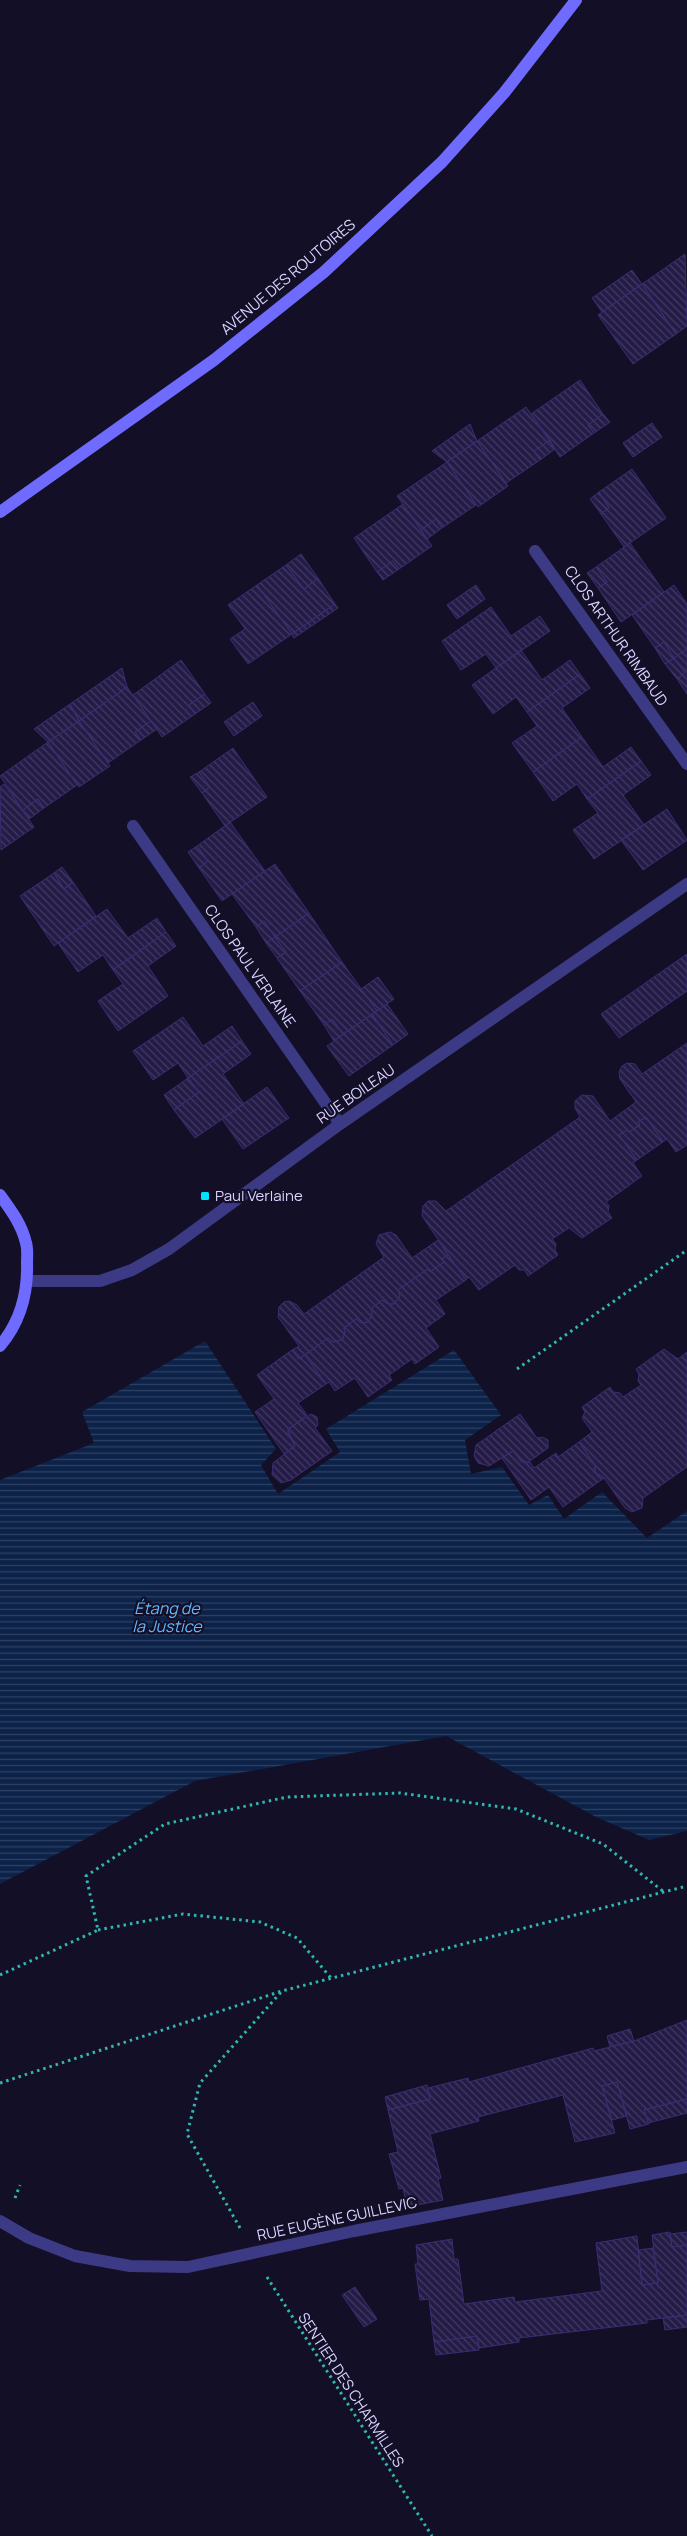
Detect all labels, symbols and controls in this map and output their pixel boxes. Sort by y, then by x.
street label: AVENUE DES ROUTOIRES [216,214,359,339]
street label: CLOS ARTHUR RIMBAUD [560,561,673,710]
street label: CLOS PAUL VERLAINE [200,900,301,1031]
street label: RUE BOILEAU [312,1059,399,1128]
place label: Paul Verlaine [215,1185,303,1206]
marker: Paul Verlaine [199,1190,211,1202]
water label: Étang de la Justice [132,1597,203,1637]
street label: RUE EUGÈNE GUILLEVIC [255,2191,419,2246]
street label: SENTIER DES CHARMILLES [293,2308,409,2471]

